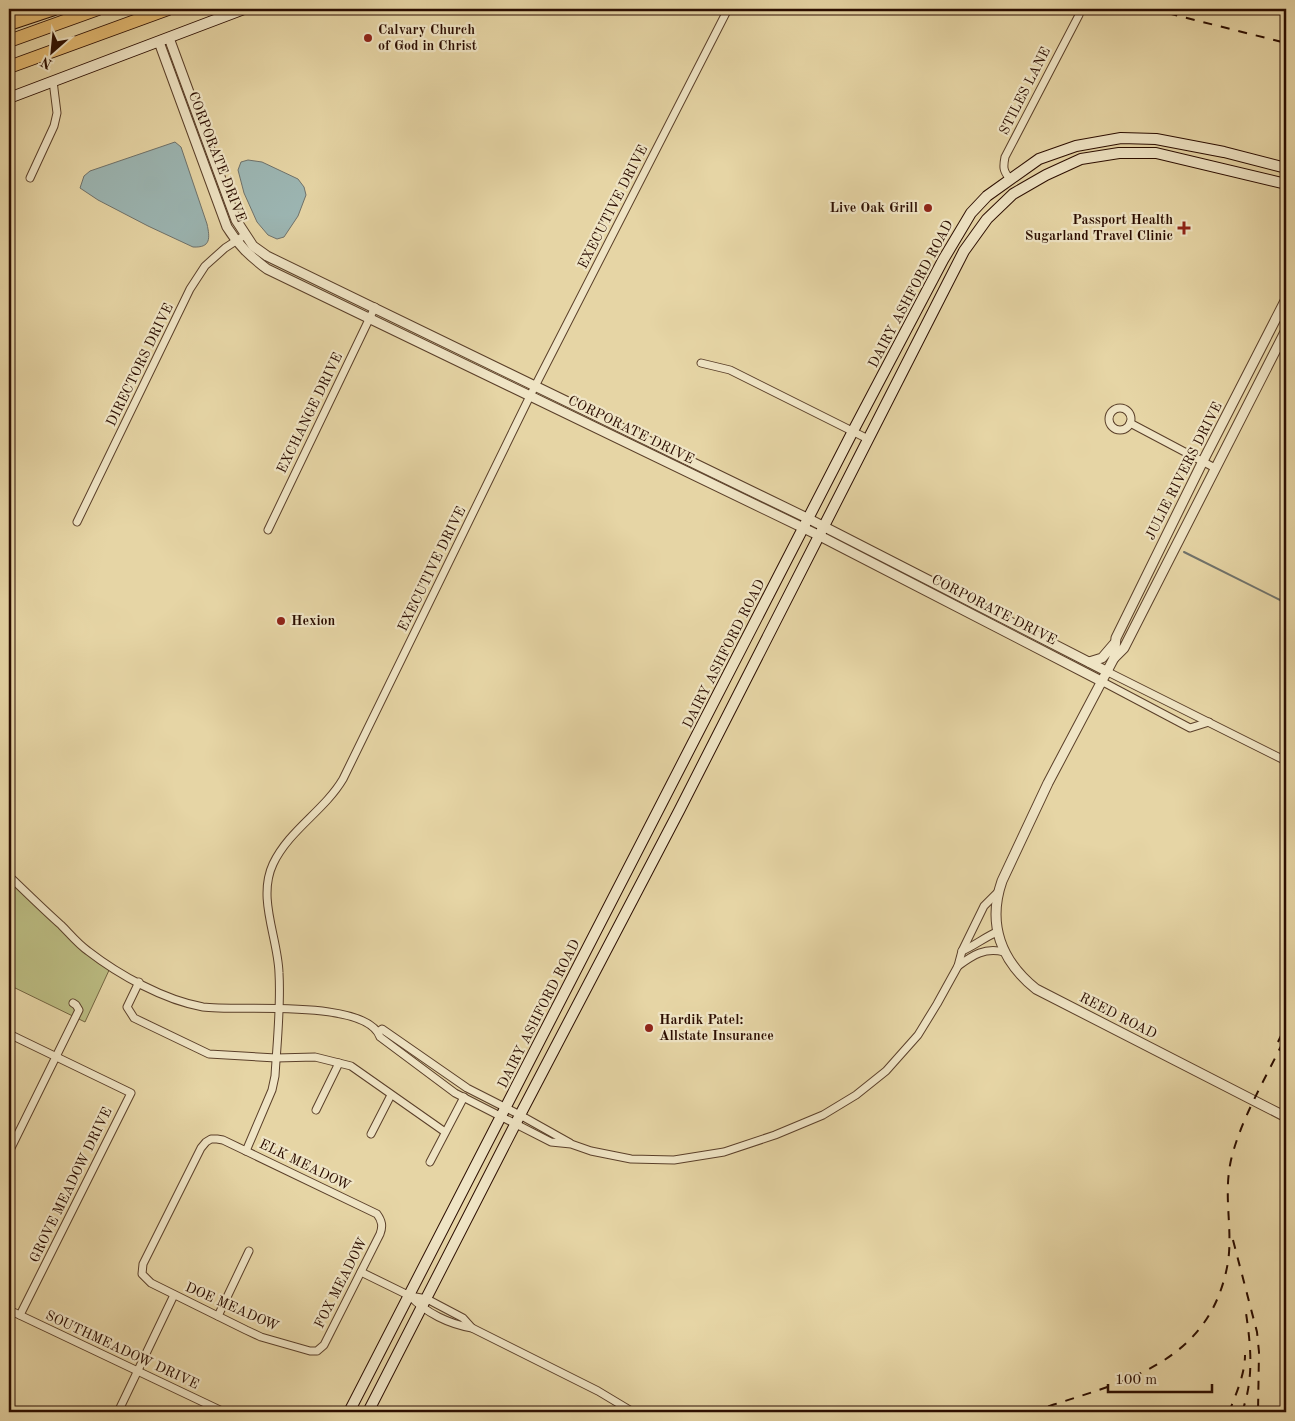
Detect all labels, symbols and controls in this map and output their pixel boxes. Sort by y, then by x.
place label: Calvary Church of God in Christ [378,23,477,53]
north arrow [28,28,78,78]
marker: Calvary Church of God in Christ [362,32,374,44]
street label: STILES LANE [997,45,1053,137]
text: N [38,54,54,71]
street label: CORPORATE DRIVE [186,90,248,224]
street label: EXECUTIVE DRIVE [576,143,650,271]
place label: Live Oak Grill [830,201,918,215]
marker: Live Oak Grill [922,202,934,214]
place label: Passport Health Sugarland Travel Clinic [1025,213,1173,243]
street label: DAIRY ASHFORD ROAD [866,218,956,370]
marker: Passport Health Sugarland Travel Clinic [1177,221,1191,235]
street label: DIRECTORS DRIVE [104,301,176,429]
street label: EXCHANGE DRIVE [275,350,345,476]
street label: CORPORATE DRIVE [566,393,696,467]
street label: JULIE RIVERS DRIVE [1143,400,1225,542]
street label: EXECUTIVE DRIVE [396,504,468,634]
street label: CORPORATE DRIVE [929,572,1059,648]
street label: DAIRY ASHFORD ROAD [680,577,768,731]
place label: Hexion [291,614,336,628]
marker: Hexion [275,615,287,627]
street label: DAIRY ASHFORD ROAD [495,937,583,1091]
street label: REED ROAD [1077,991,1159,1042]
place label: Hardik Patel: Allstate Insurance [659,1013,774,1043]
marker: Hardik Patel: Allstate Insurance [643,1022,655,1034]
street label: GROVE MEADOW DRIVE [27,1105,115,1265]
street label: ELK MEADOW [257,1137,353,1193]
street label: FOX MEADOW [312,1235,370,1331]
street label: DOE MEADOW [183,1280,281,1334]
street label: SOUTHMEADOW DRIVE [43,1308,201,1392]
scale bar [1108,1361,1211,1393]
text: 100 m [1115,1373,1157,1388]

